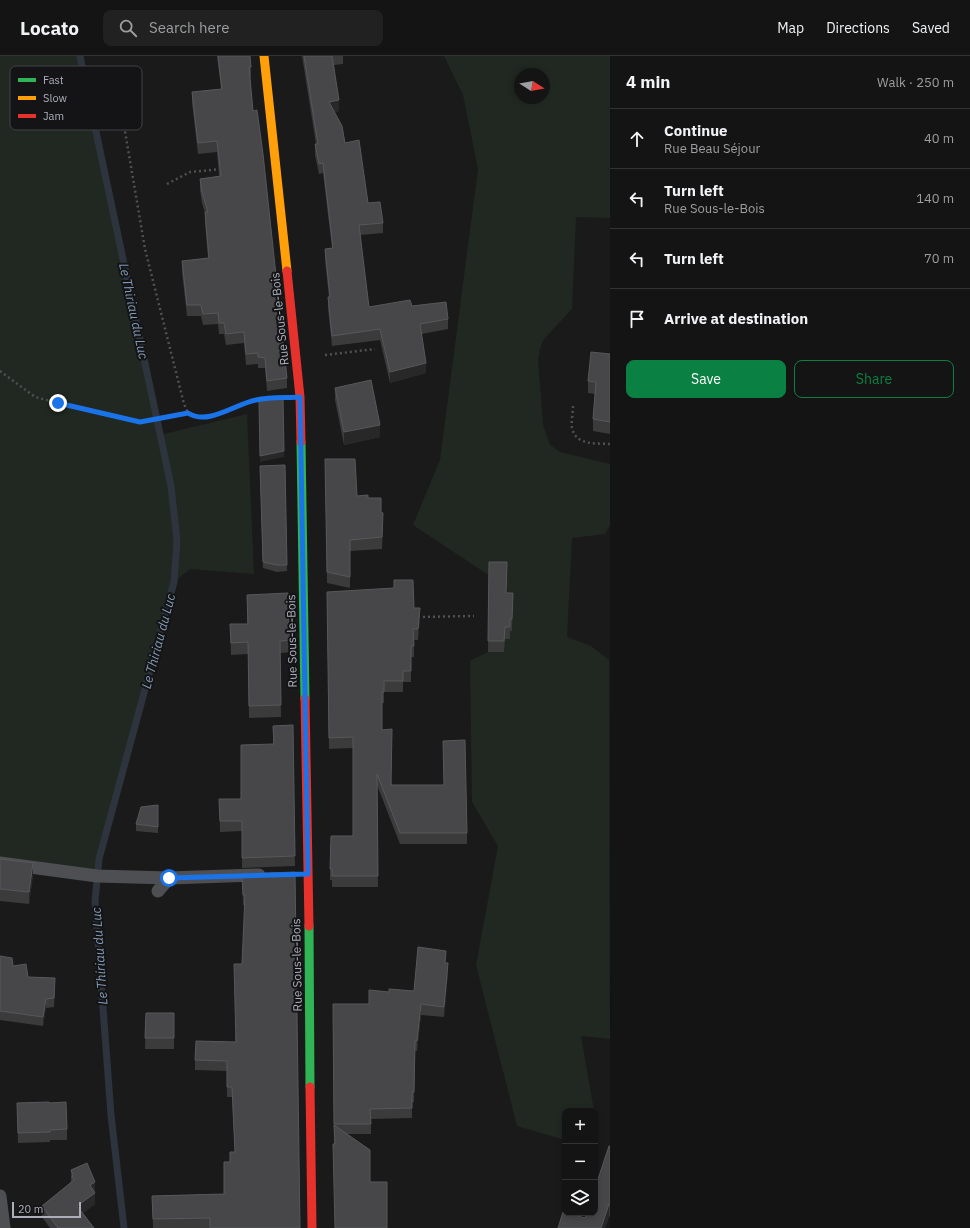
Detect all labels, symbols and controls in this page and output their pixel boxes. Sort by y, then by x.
search box [103,10,383,46]
text: Locato [20,16,79,40]
icon: search [117,17,139,39]
text: Search here [149,18,229,37]
text: Map [777,19,804,37]
text: Directions [826,19,890,37]
text: Saved [912,19,950,37]
legend [10,66,142,130]
north arrow [514,68,550,104]
text: 4 min [626,71,670,93]
text: Fast [43,73,64,87]
text: Walk · 250 m [877,74,954,91]
text: Slow [43,91,67,105]
text: Jam [43,109,64,123]
text: Continue [664,121,728,140]
icon: ahead [626,128,648,150]
text: 40 m [924,130,954,147]
text: Rue Beau Séjour [664,140,760,157]
text: Turn left [664,181,724,200]
icon: left [626,188,648,210]
text: 140 m [916,190,954,207]
text: Rue Sous-le-Bois [664,200,765,217]
icon: left [626,248,648,270]
text: Turn left [664,249,724,268]
text: 70 m [924,250,954,267]
water label: Le Thiriau du Luc [115,262,152,361]
street label: Rue Sous-le-Bois [267,272,292,366]
icon: arrive [626,308,648,330]
text: Arrive at destination [664,309,808,328]
button: Save [626,360,786,398]
button: Share [794,360,954,398]
route end [49,394,67,412]
water label: Le Thiriau du Luc [138,591,180,691]
street label: Rue Sous-le-Bois [283,594,300,688]
route start [160,869,178,887]
water label: Le Thiriau du Luc [88,906,111,1005]
street label: Rue Sous-le-Bois [288,918,305,1012]
map controls [562,1108,598,1216]
button: + [562,1108,598,1144]
button: − [562,1144,598,1180]
button: layers [562,1180,598,1216]
scale bar [12,1200,81,1219]
text: 20 m [18,1202,43,1216]

